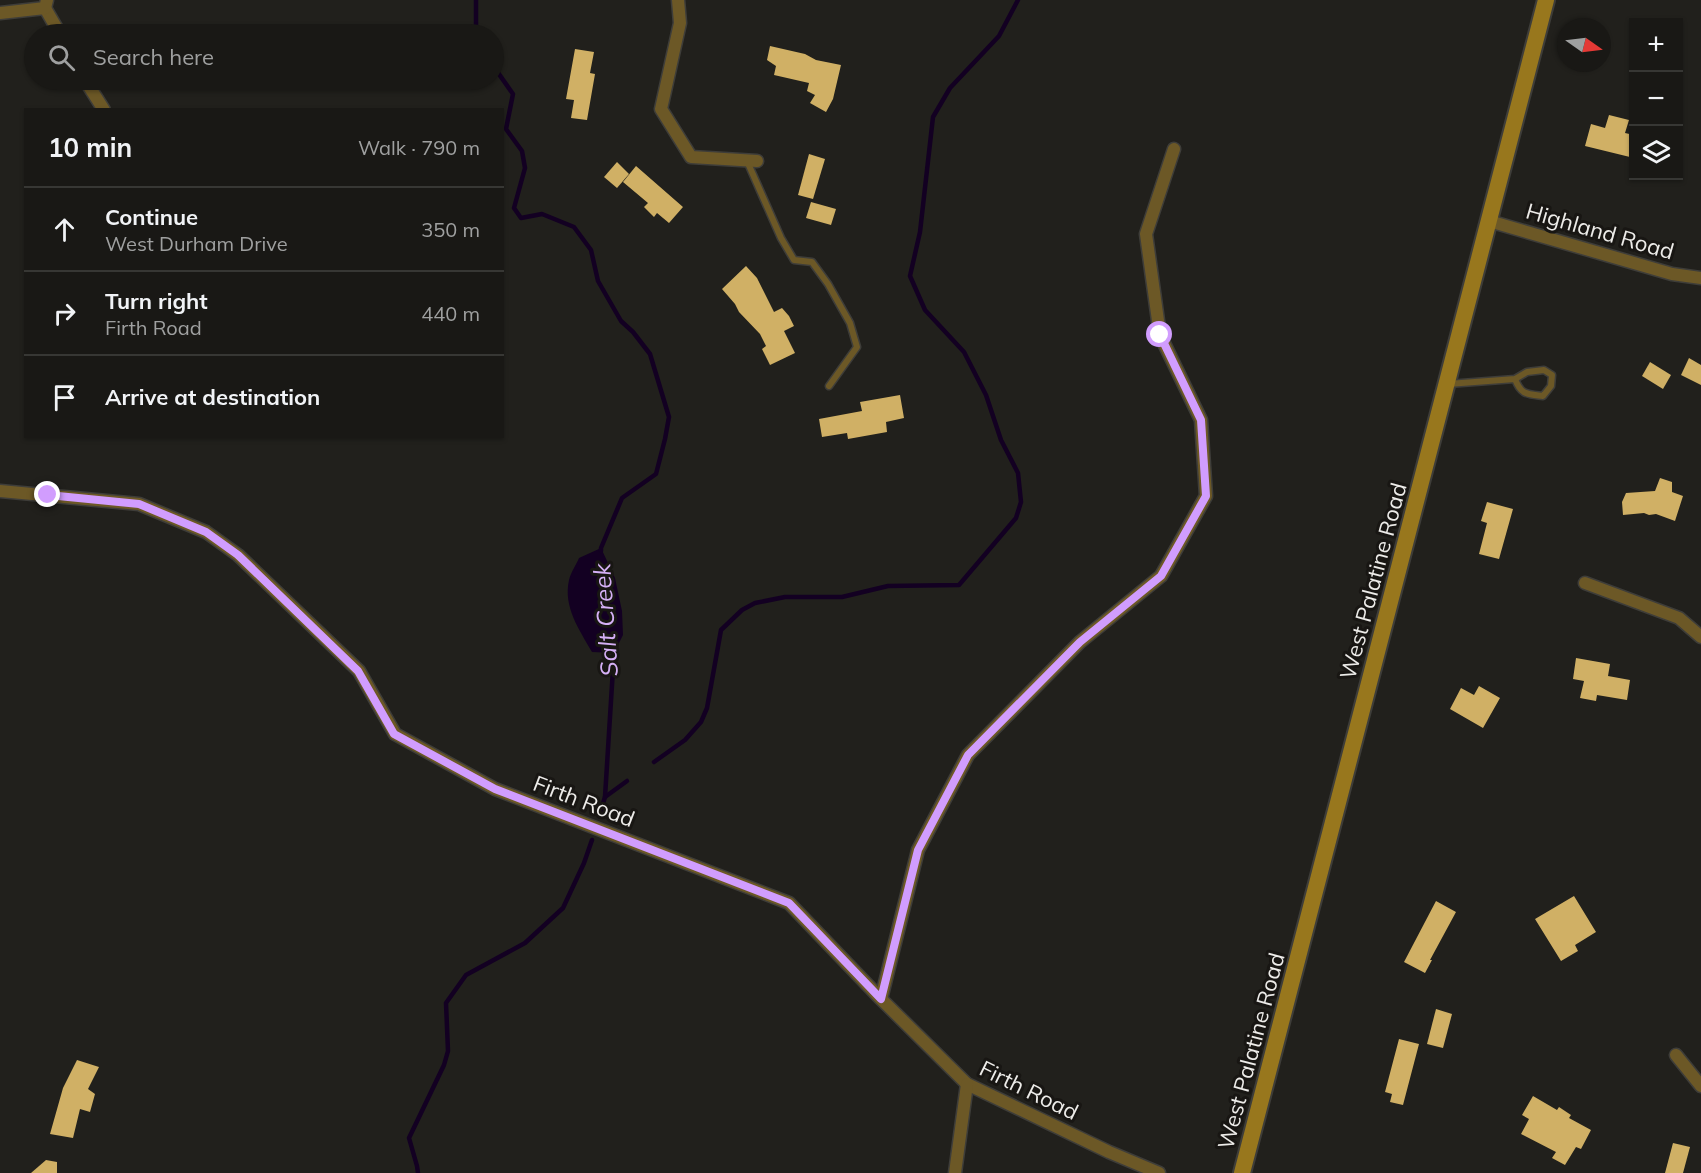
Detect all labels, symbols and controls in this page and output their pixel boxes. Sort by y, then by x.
north arrow [1557,18,1611,72]
map controls [1629,18,1683,180]
button: + [1629,18,1683,72]
search box [24,24,504,90]
icon: search [45,41,78,74]
text: Search here [93,43,214,71]
button: − [1629,72,1683,126]
button: layers [1629,126,1683,180]
text: 10 min [48,131,132,164]
text: Walk · 790 m [358,135,480,160]
street label: Highland Road [1523,197,1677,265]
text: Continue [105,203,198,231]
icon: ahead [48,213,81,246]
text: 350 m [421,217,480,242]
text: West Durham Drive [105,231,288,256]
text: Turn right [105,287,208,315]
icon: right [48,297,81,330]
text: 440 m [421,301,480,326]
text: Firth Road [105,315,202,340]
route start [1146,321,1172,347]
icon: arrive [48,381,81,414]
text: Arrive at destination [105,383,320,411]
street label: West Palatine Road [1333,480,1413,682]
route end [34,481,60,507]
water label: Salt Creek [586,562,624,678]
street label: Firth Road [529,769,639,833]
street label: West Palatine Road [1211,950,1291,1152]
street label: Firth Road [975,1054,1083,1126]

